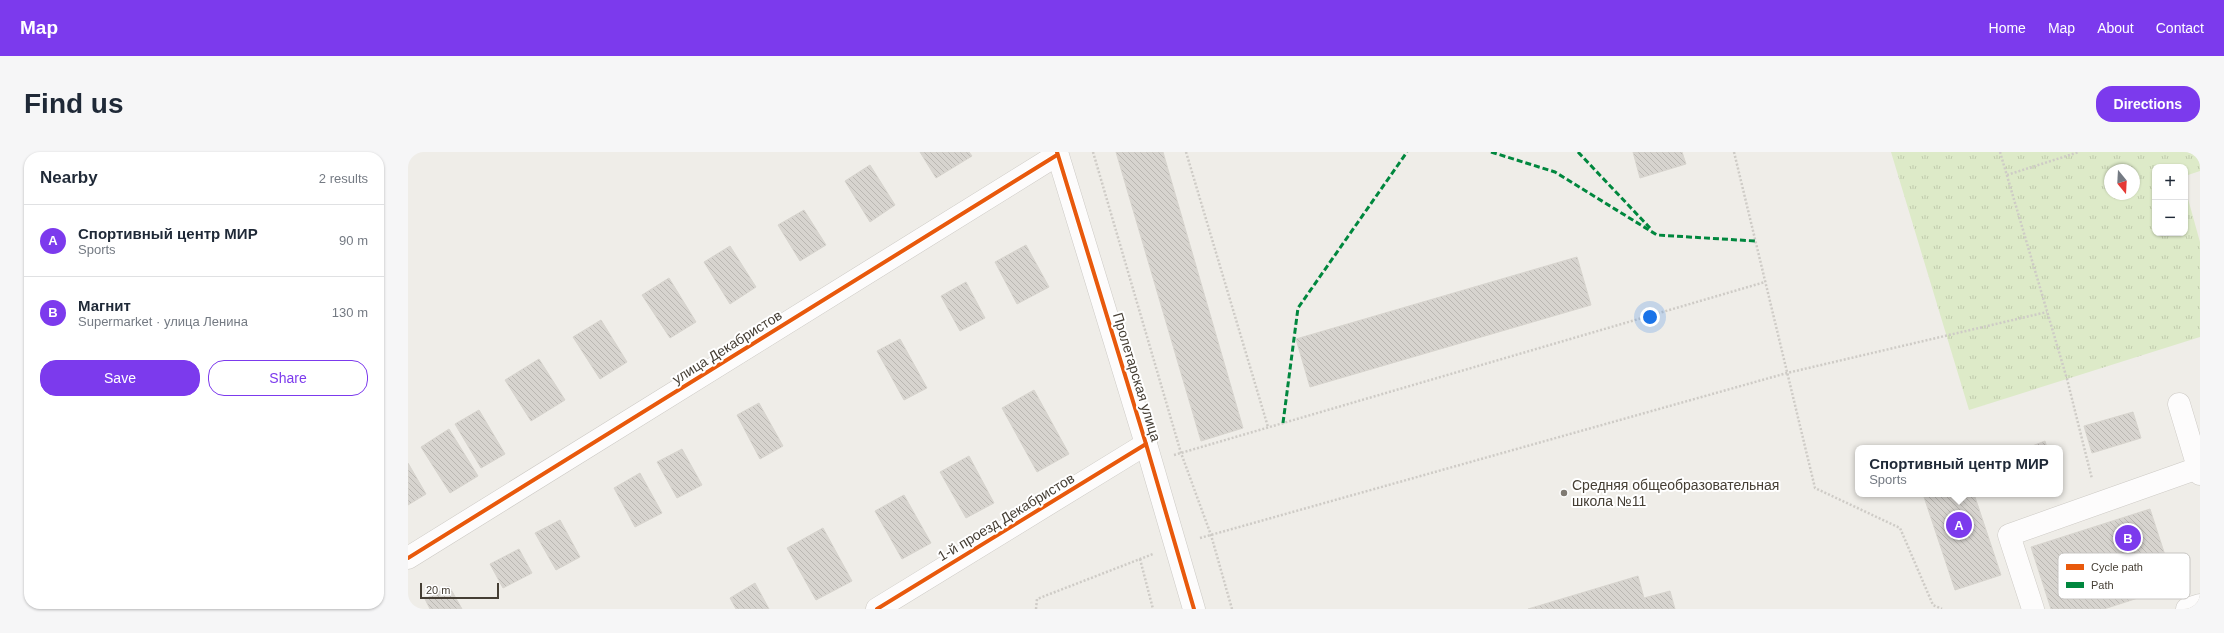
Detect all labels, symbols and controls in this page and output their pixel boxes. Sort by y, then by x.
text: Map [20,17,58,38]
text: Home [1989,20,2026,36]
text: Map [2048,20,2075,36]
text: About [2097,20,2134,36]
text: Contact [2156,20,2204,36]
button: Directions [2096,86,2200,122]
text: Find us [24,88,124,119]
north arrow [2104,164,2140,200]
map controls [2152,164,2188,236]
button: + [2152,164,2188,200]
text: Nearby [40,168,98,187]
text: 2 results [319,171,368,186]
button: − [2152,200,2188,236]
text: Спортивный центр МИР [78,225,258,242]
text: A [48,233,58,248]
text: 90 m [339,233,368,248]
text: Sports [78,242,116,257]
text: Магнит [78,297,131,314]
text: B [48,305,58,320]
text: 130 m [332,305,368,320]
street label: улица Декабристов [669,307,785,387]
your location [1640,307,1660,327]
street label: Пролетарская улица [1110,311,1164,444]
text: Supermarket · улица Ленина [78,314,248,329]
button: Save [40,360,200,396]
button: Share [208,360,368,396]
popup [1855,445,2063,497]
text: Спортивный центр МИР [1869,455,2049,472]
street label: 1-й проезд Декабристов [935,470,1077,564]
text: Sports [1869,472,1907,487]
place label: Средняя общеобразовательная школа №11 [1572,477,1779,509]
marker: Средняя общеобразовательная школа №11 [1559,488,1569,498]
pin: A [1946,510,1972,540]
pin: B [2115,523,2141,553]
legend [2058,553,2190,599]
text: Cycle path [2091,561,2143,573]
text: Path [2091,579,2114,591]
scale bar [420,581,499,600]
text: 20 m [426,584,450,596]

